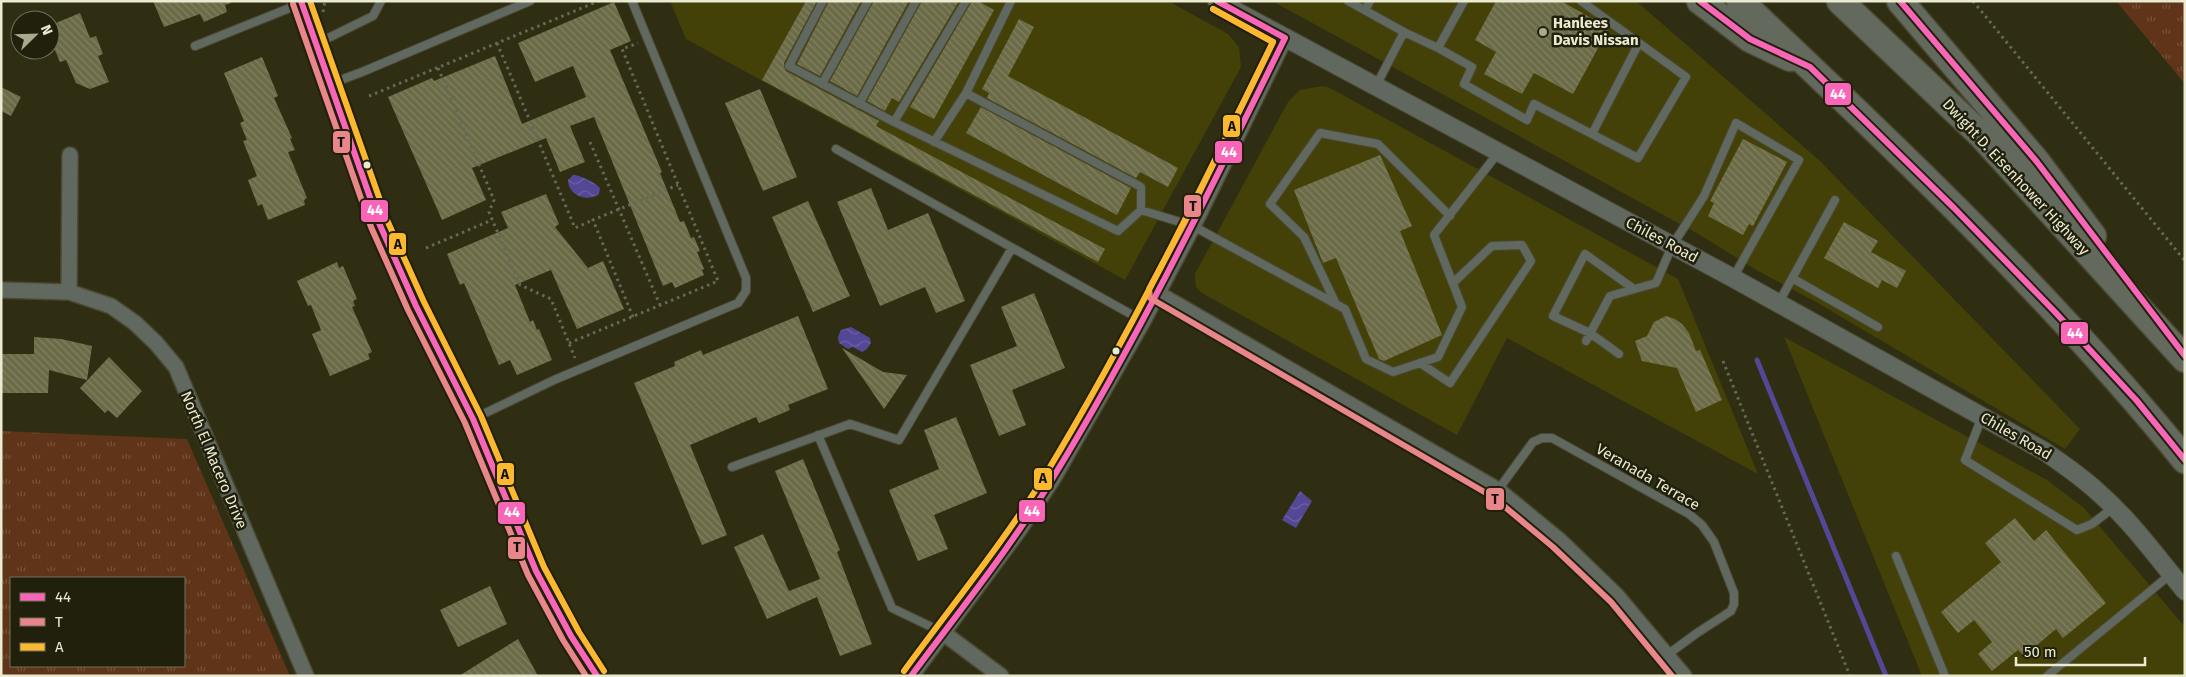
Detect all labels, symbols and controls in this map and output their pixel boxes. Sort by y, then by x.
north arrow [10,10,60,60]
place label: Hanlees Davis Nissan [1553,14,1639,49]
text: N [37,23,56,38]
marker: Hanlees Davis Nissan [1537,26,1549,38]
line badge: 44 [1824,82,1852,106]
text: 44 [1830,86,1846,103]
street label: Dwight D. Eisenhower Highway [1939,95,2094,259]
line badge: A [1222,114,1241,138]
text: A [1227,118,1237,135]
line badge: T [332,130,351,154]
text: T [337,134,345,151]
line badge: 44 [1214,140,1243,164]
text: 44 [1221,144,1237,161]
unlabelled marker [362,160,372,170]
line badge: T [1183,194,1202,218]
text: T [1189,198,1197,215]
line badge: 44 [360,199,389,223]
text: 44 [367,202,383,219]
street label: Chiles Road [1623,213,1701,267]
line badge: A [388,232,407,256]
text: A [393,236,403,253]
line badge: 44 [2060,321,2089,345]
text: 44 [2067,325,2083,342]
unlabelled marker [1111,346,1121,356]
street label: North El Macero Drive [177,389,251,531]
street label: Chiles Road [1977,408,2055,464]
street label: Veranada Terrace [1593,440,1703,514]
line badge: A [496,462,515,486]
text: A [500,466,510,483]
line badge: A [1033,467,1053,491]
text: A [1038,470,1048,487]
line badge: T [1485,487,1505,511]
text: T [1491,491,1499,508]
line badge: 44 [1018,499,1046,523]
line badge: 44 [497,501,526,525]
text: 44 [1024,503,1040,520]
text: 44 [504,504,520,521]
line badge: T [507,536,526,560]
text: T [513,539,521,556]
legend [10,577,185,667]
text: 44 [55,588,71,606]
text: T [55,613,63,631]
scale bar [2016,634,2145,666]
text: A [55,638,64,656]
text: 50 m [2024,643,2057,661]

